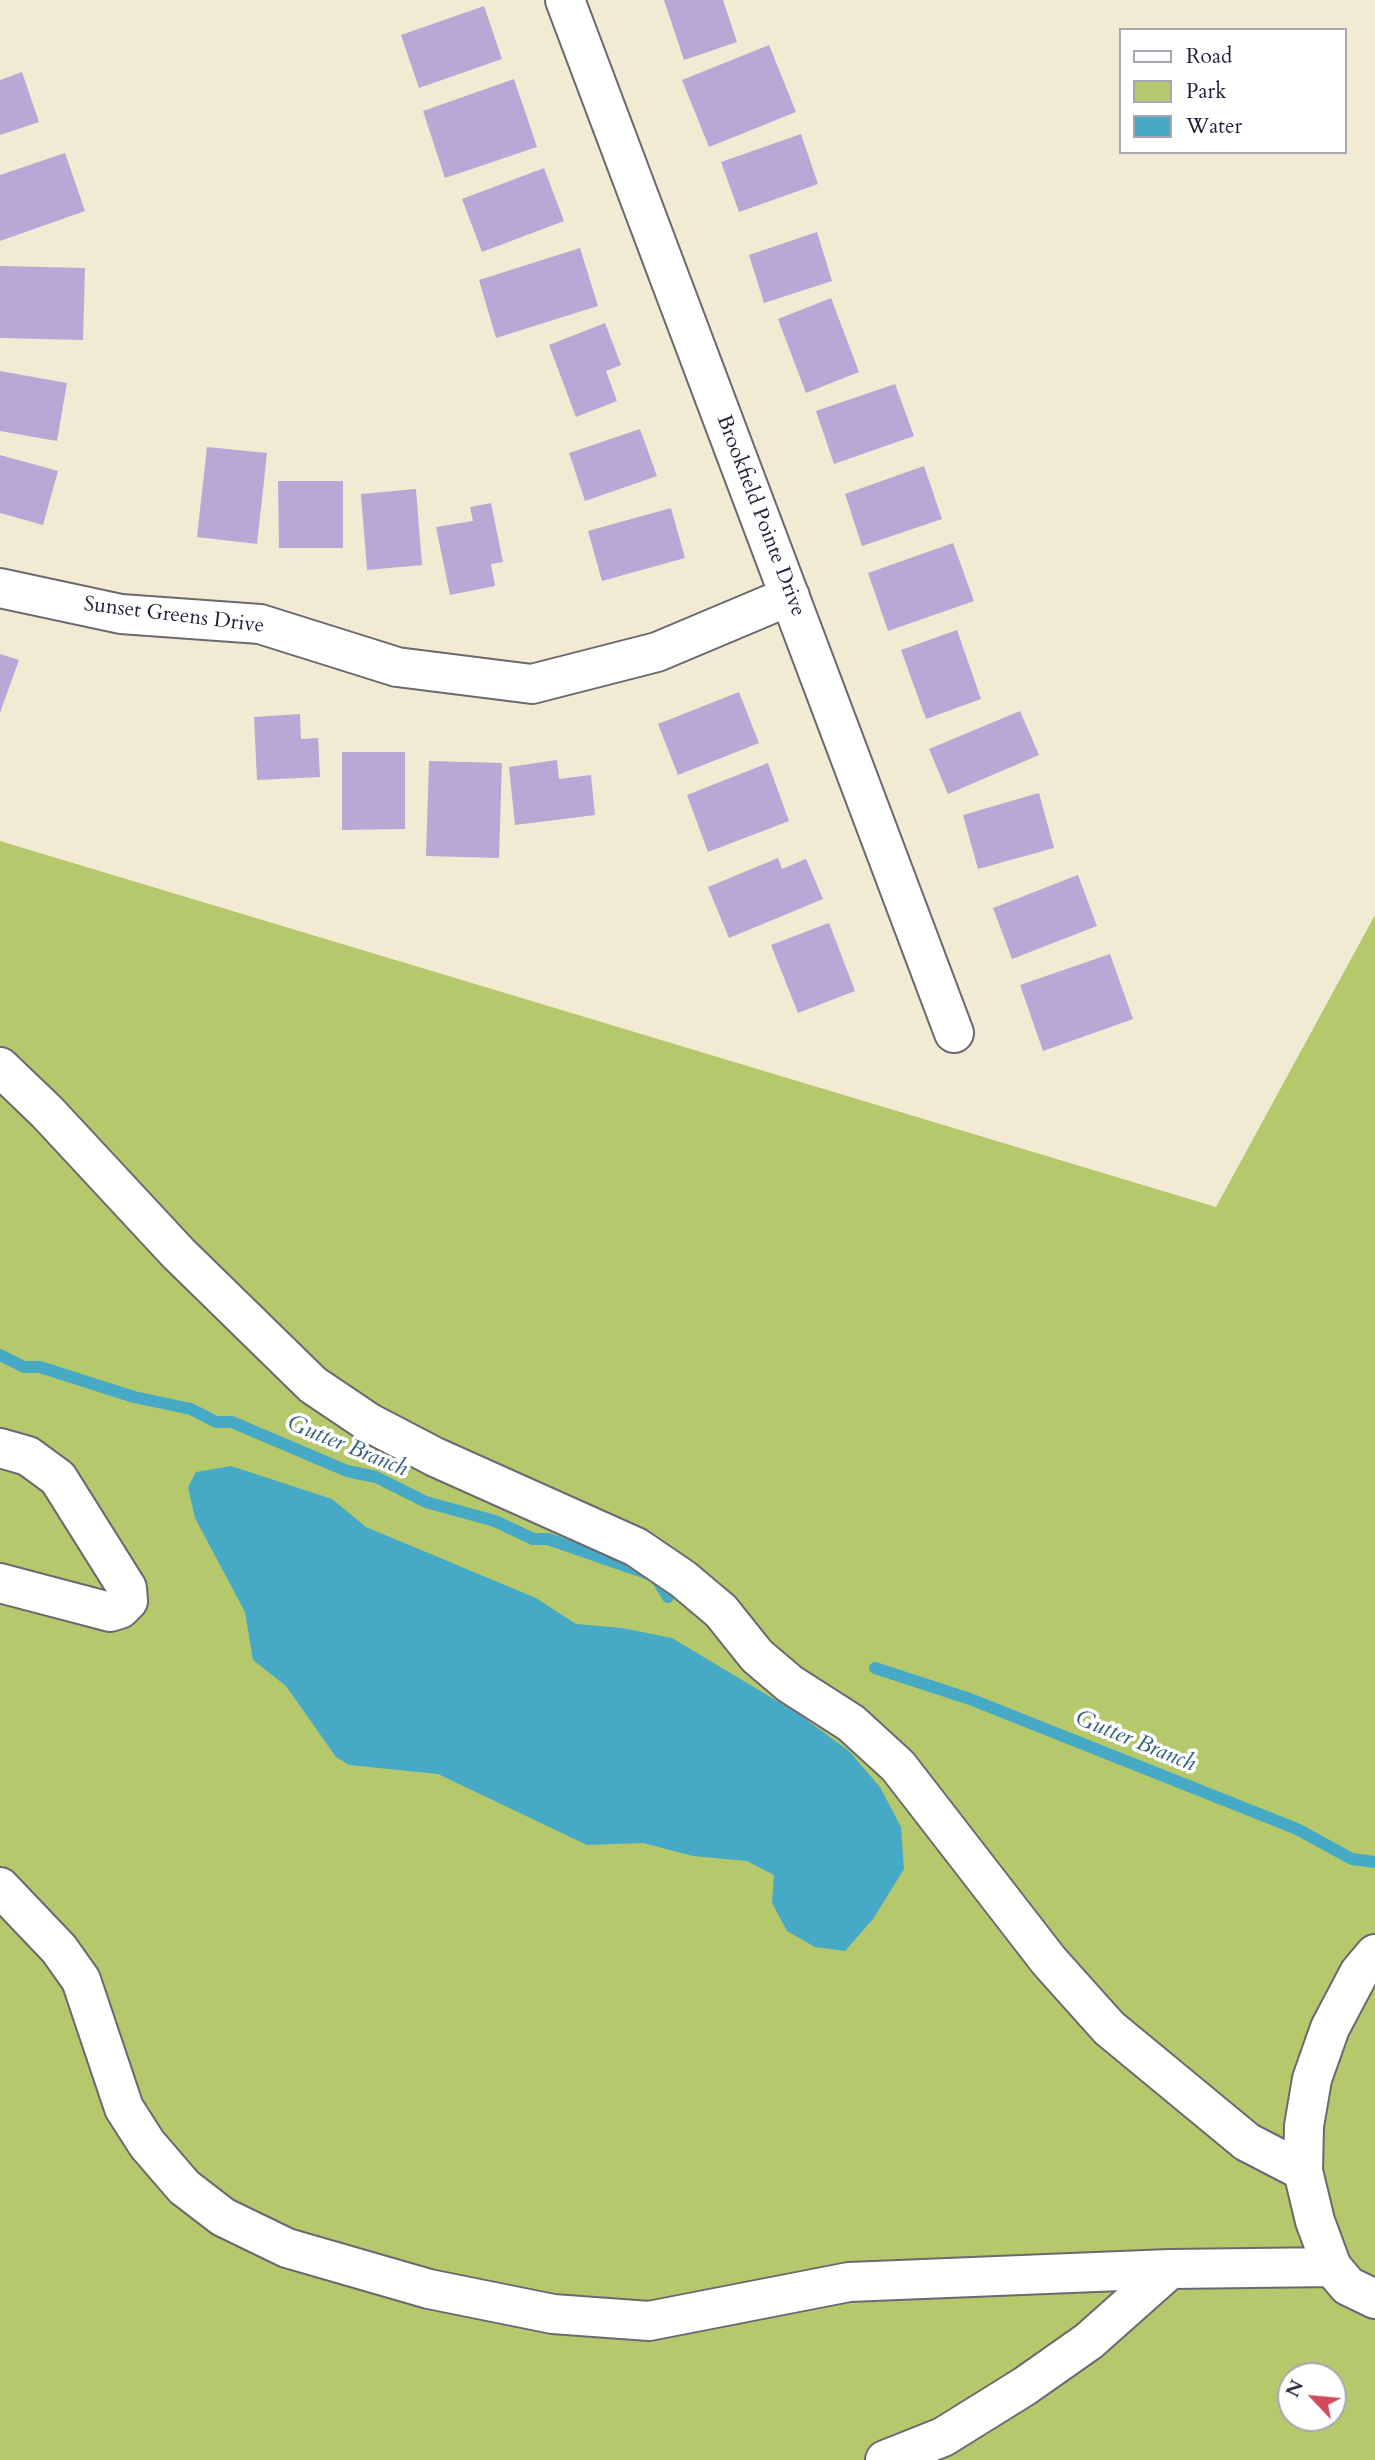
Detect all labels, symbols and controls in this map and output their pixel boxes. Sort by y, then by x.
legend [1120,28,1347,154]
text: Road [1186,42,1232,71]
text: Park [1186,77,1226,106]
text: Water [1186,112,1242,141]
street label: Brookfield Pointe Drive [710,412,810,620]
street label: Sunset Greens Drive [82,592,266,640]
water label: Gutter Branch [283,1410,411,1484]
water label: Gutter Branch [1071,1705,1199,1779]
north arrow [1277,2362,1347,2432]
text: N [1280,2376,1310,2402]

